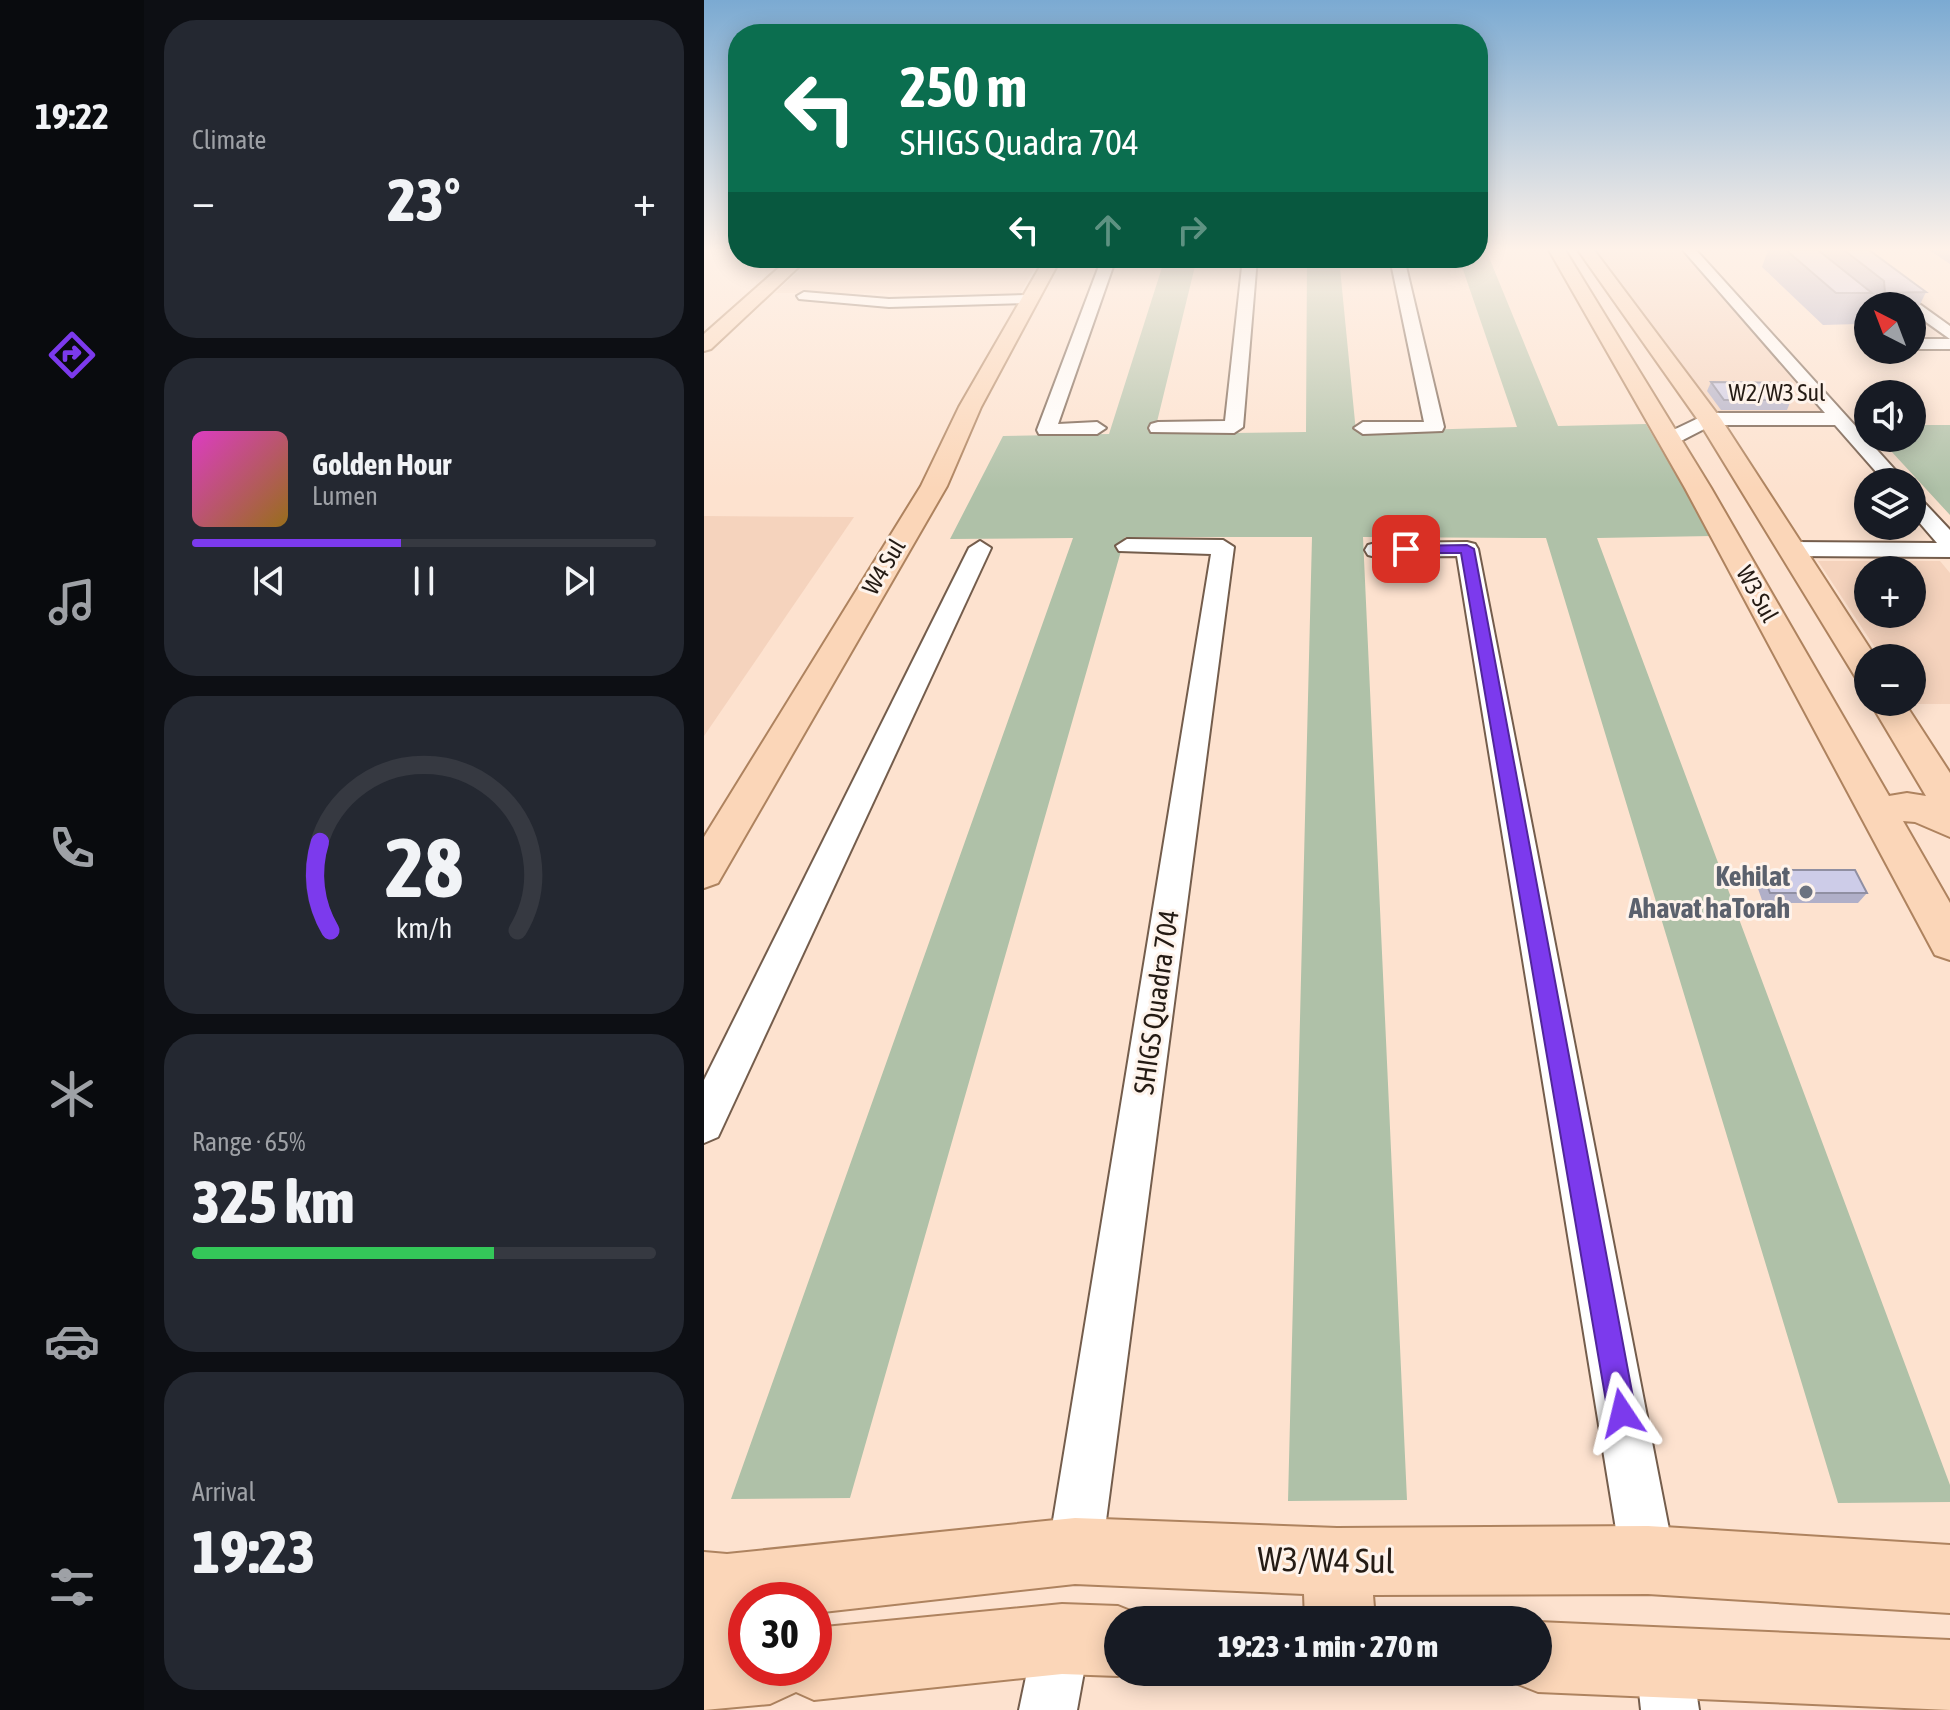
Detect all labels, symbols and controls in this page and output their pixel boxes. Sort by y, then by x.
text: 250 m [900,55,1027,119]
icon: left [768,56,872,160]
text: 19:22 [35,95,109,137]
text: SHIGS Quadra 704 [900,121,1139,163]
text: Climate [192,125,266,155]
text: 23° [388,165,460,234]
text: − [192,175,215,225]
text: + [633,175,656,225]
icon: left [1002,208,1046,252]
icon: ahead [1086,208,1130,252]
icon: right [1170,208,1214,252]
north arrow [1854,292,1926,364]
map controls [1854,292,1926,716]
icon: directions [44,327,100,383]
street label: W2/W3 Sul [1729,379,1826,406]
button: sound [1854,380,1926,452]
text: Golden Hour [312,447,451,481]
button: layers [1854,468,1926,540]
text: Lumen [312,481,378,511]
pin [1372,515,1440,583]
icon: arrive [1384,527,1428,571]
street label: W4 Sul [857,534,911,599]
button: + [1854,556,1926,628]
icon: previous [247,559,291,603]
icon: pause [402,559,446,603]
icon: next [557,559,601,603]
street label: W3 Sul [1731,561,1784,627]
icon: music [44,574,100,630]
button: − [1854,644,1926,716]
text: 28 [385,819,463,915]
icon: phone [44,820,100,876]
place label: Kehilat Ahavat haTorah [1628,860,1790,924]
marker: Kehilat Ahavat haTorah [1797,883,1815,901]
street label: SHIGS Quadra 704 [1127,908,1185,1096]
text: km/h [396,911,452,944]
icon: climate [44,1066,100,1122]
text: Range · 65% [192,1127,305,1157]
text: 325 km [192,1167,354,1236]
icon: car [44,1313,100,1369]
position arrow [1580,1371,1664,1455]
text: Arrival [192,1477,256,1507]
text: 19:23 [192,1517,315,1586]
street label: W3/W4 Sul [1257,1539,1395,1580]
icon: filters [44,1559,100,1615]
speed limit sign: 30 [728,1582,832,1686]
text: 19:23 · 1 min · 270 m [1218,1629,1438,1663]

